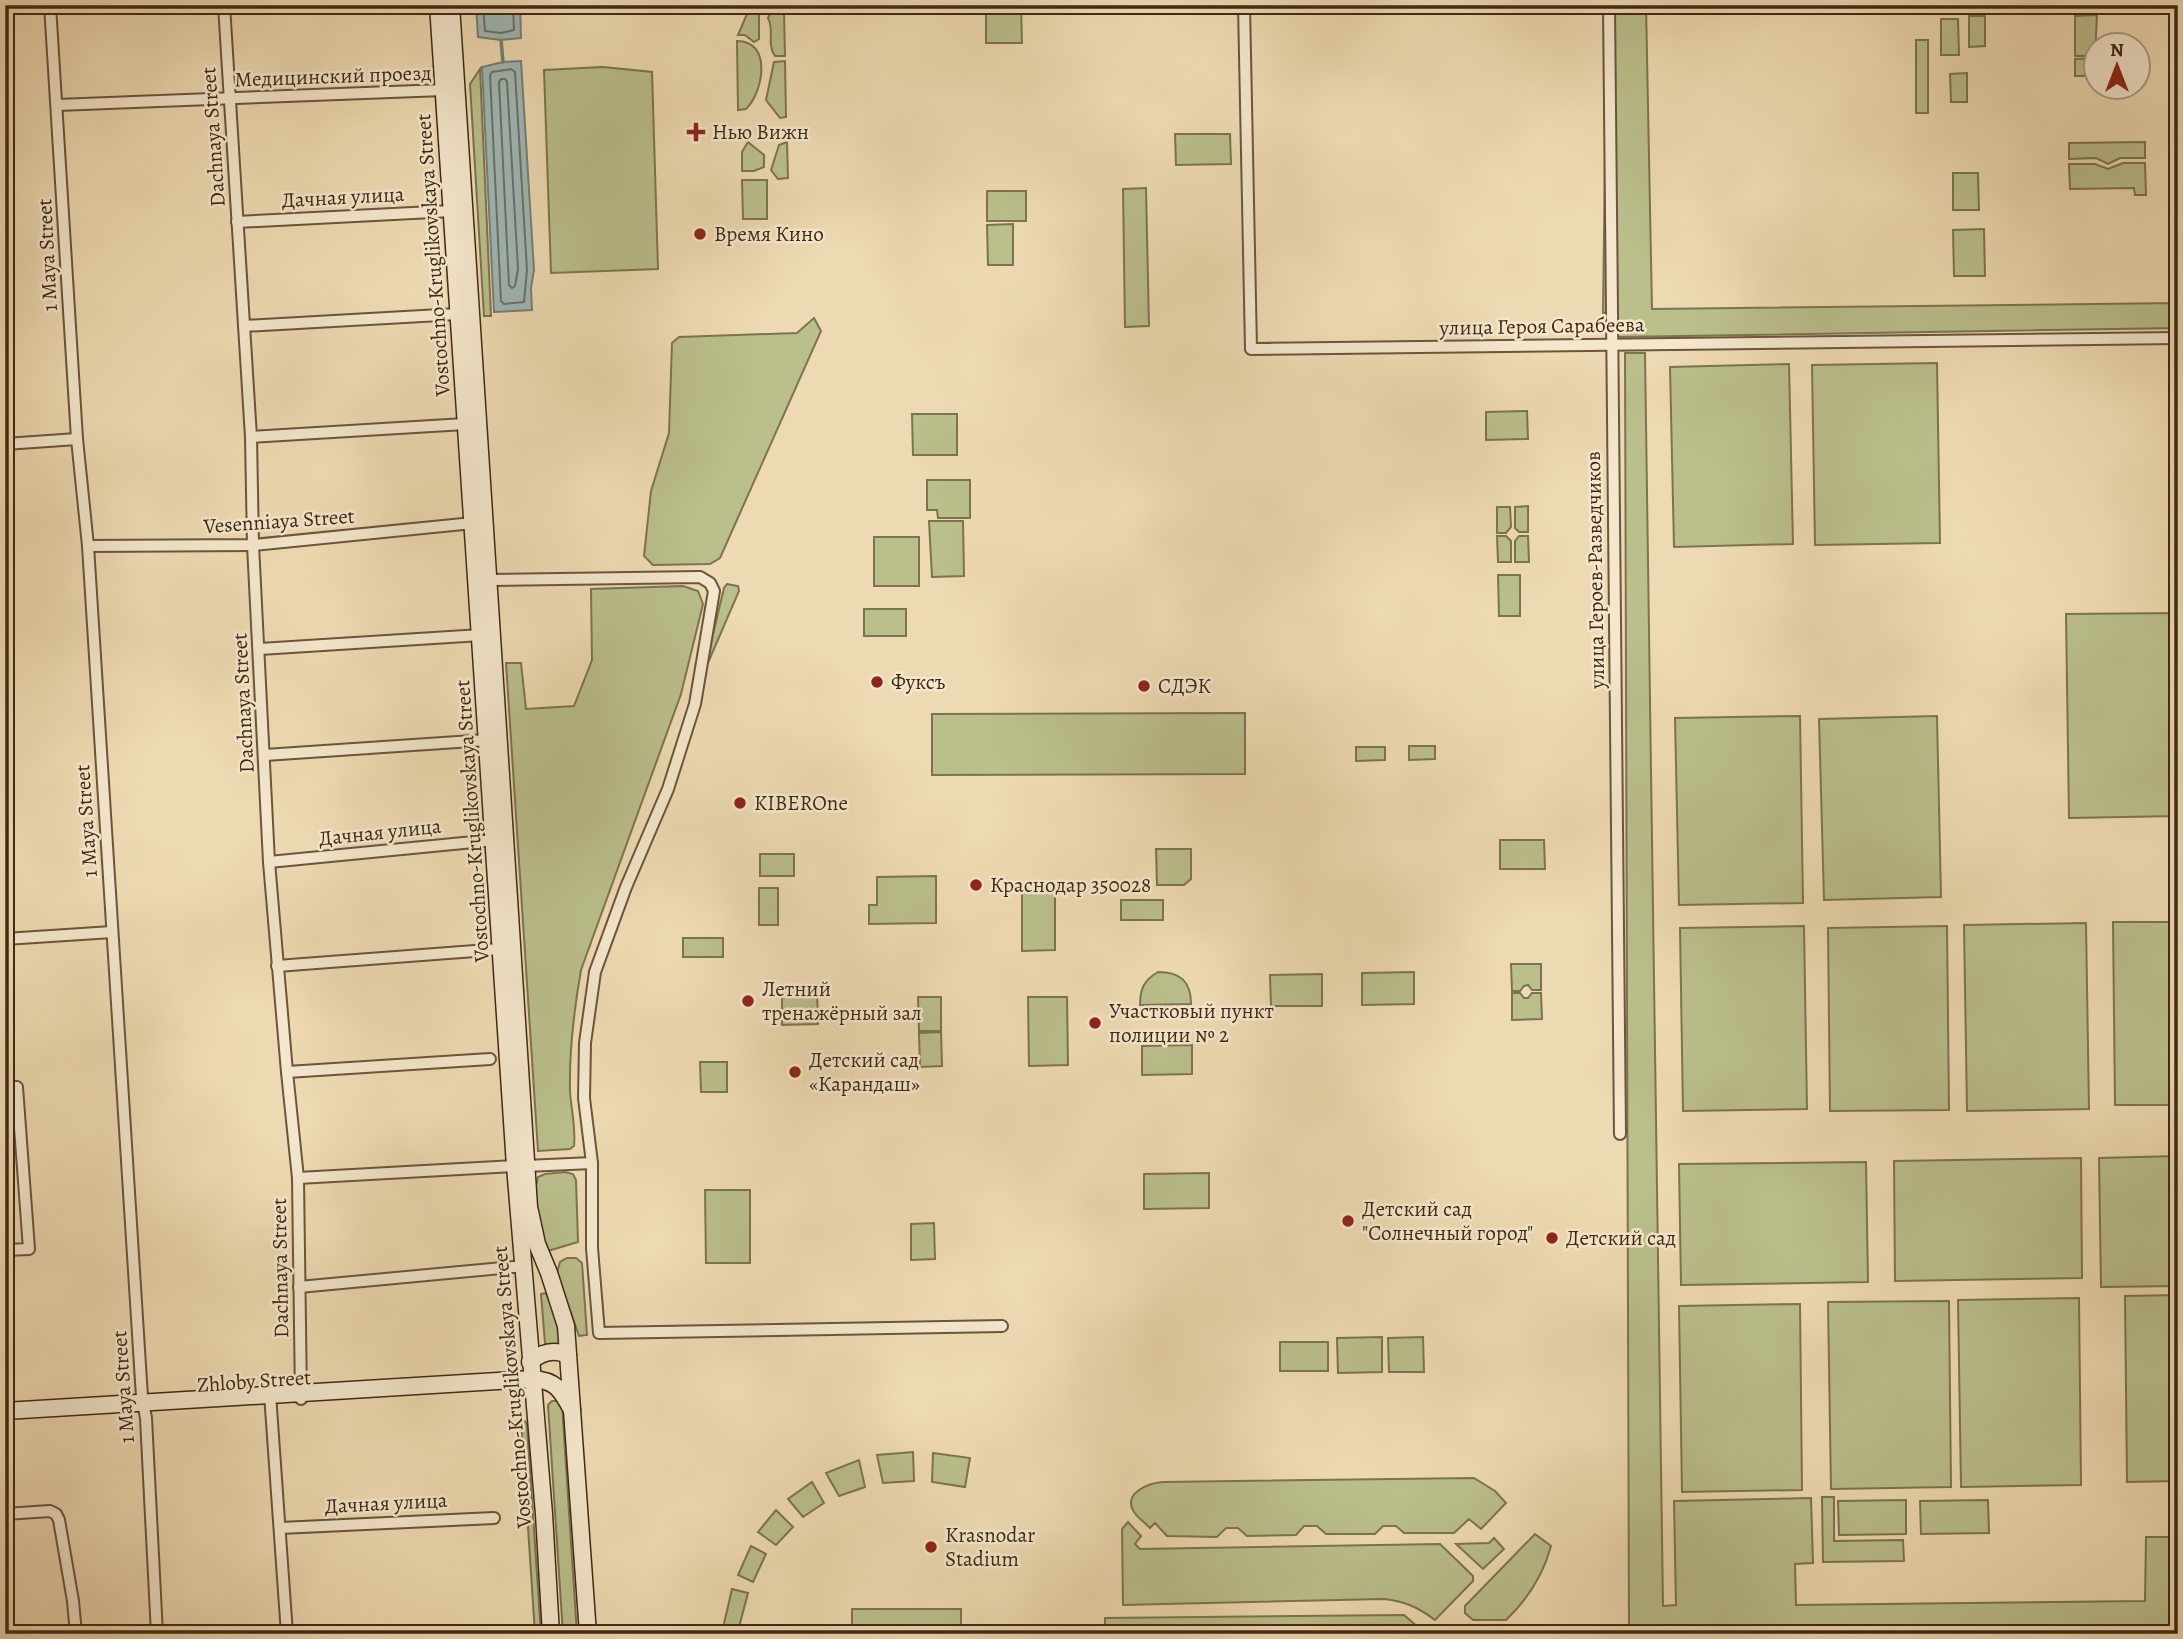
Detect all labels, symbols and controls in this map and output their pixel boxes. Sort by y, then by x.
north arrow [2082,32,2152,102]
text: N [2110,37,2124,63]
street label: Медицинский проезд [234,59,432,93]
street label: Dachnaya Street [194,66,232,208]
street label: Vostochno-Kruglikovskaya Street [409,113,457,398]
place label: Нью Вижн [712,118,809,146]
marker: Нью Вижн [686,122,706,142]
street label: Дачная улица [281,180,405,214]
street label: 1 Maya Street [30,198,64,312]
place label: Время Кино [714,220,824,248]
marker: Время Кино [692,226,708,242]
street label: улица Героя Сарабеева [1438,310,1645,342]
street label: улица Героев-Разведчиков [1579,451,1611,690]
street label: Vesenniaya Street [201,502,356,540]
street label: Dachnaya Street [225,632,261,774]
place label: Фуксъ [891,668,946,696]
place label: СДЭК [1158,672,1212,700]
marker: Фуксъ [869,674,885,690]
marker: СДЭК [1136,678,1152,694]
street label: Vostochno-Kruglikovskaya Street [448,679,496,964]
street label: 1 Maya Street [68,764,104,878]
place label: KIBEROne [754,789,848,817]
marker: KIBEROne [732,795,748,811]
street label: Дачная улица [317,812,443,852]
place label: Краснодар 350028 [990,871,1151,899]
marker: Краснодар 350028 [968,877,984,893]
place label: Летний тренажёрный зал [762,975,922,1027]
marker: Летний тренажёрный зал [740,993,756,1009]
place label: Участковый пункт полиции № 2 [1109,997,1274,1049]
marker: Участковый пункт полиции № 2 [1087,1015,1103,1031]
place label: Детский сад «Карандаш» [809,1046,920,1098]
marker: Детский сад «Карандаш» [787,1064,803,1080]
place label: Детский сад "Солнечный город" [1362,1195,1533,1247]
street label: Dachnaya Street [265,1198,295,1338]
marker: Детский сад "Солнечный город" [1340,1213,1356,1229]
place label: Детский сад [1566,1224,1676,1252]
marker: Детский сад [1544,1230,1560,1246]
street label: Vostochno-Kruglikovskaya Street [486,1245,538,1530]
street label: 1 Maya Street [105,1330,141,1444]
street label: Zhloby Street [196,1363,312,1399]
street label: Дачная улица [324,1486,448,1520]
place label: Krasnodar Stadium [945,1521,1035,1573]
marker: Krasnodar Stadium [923,1539,939,1555]

